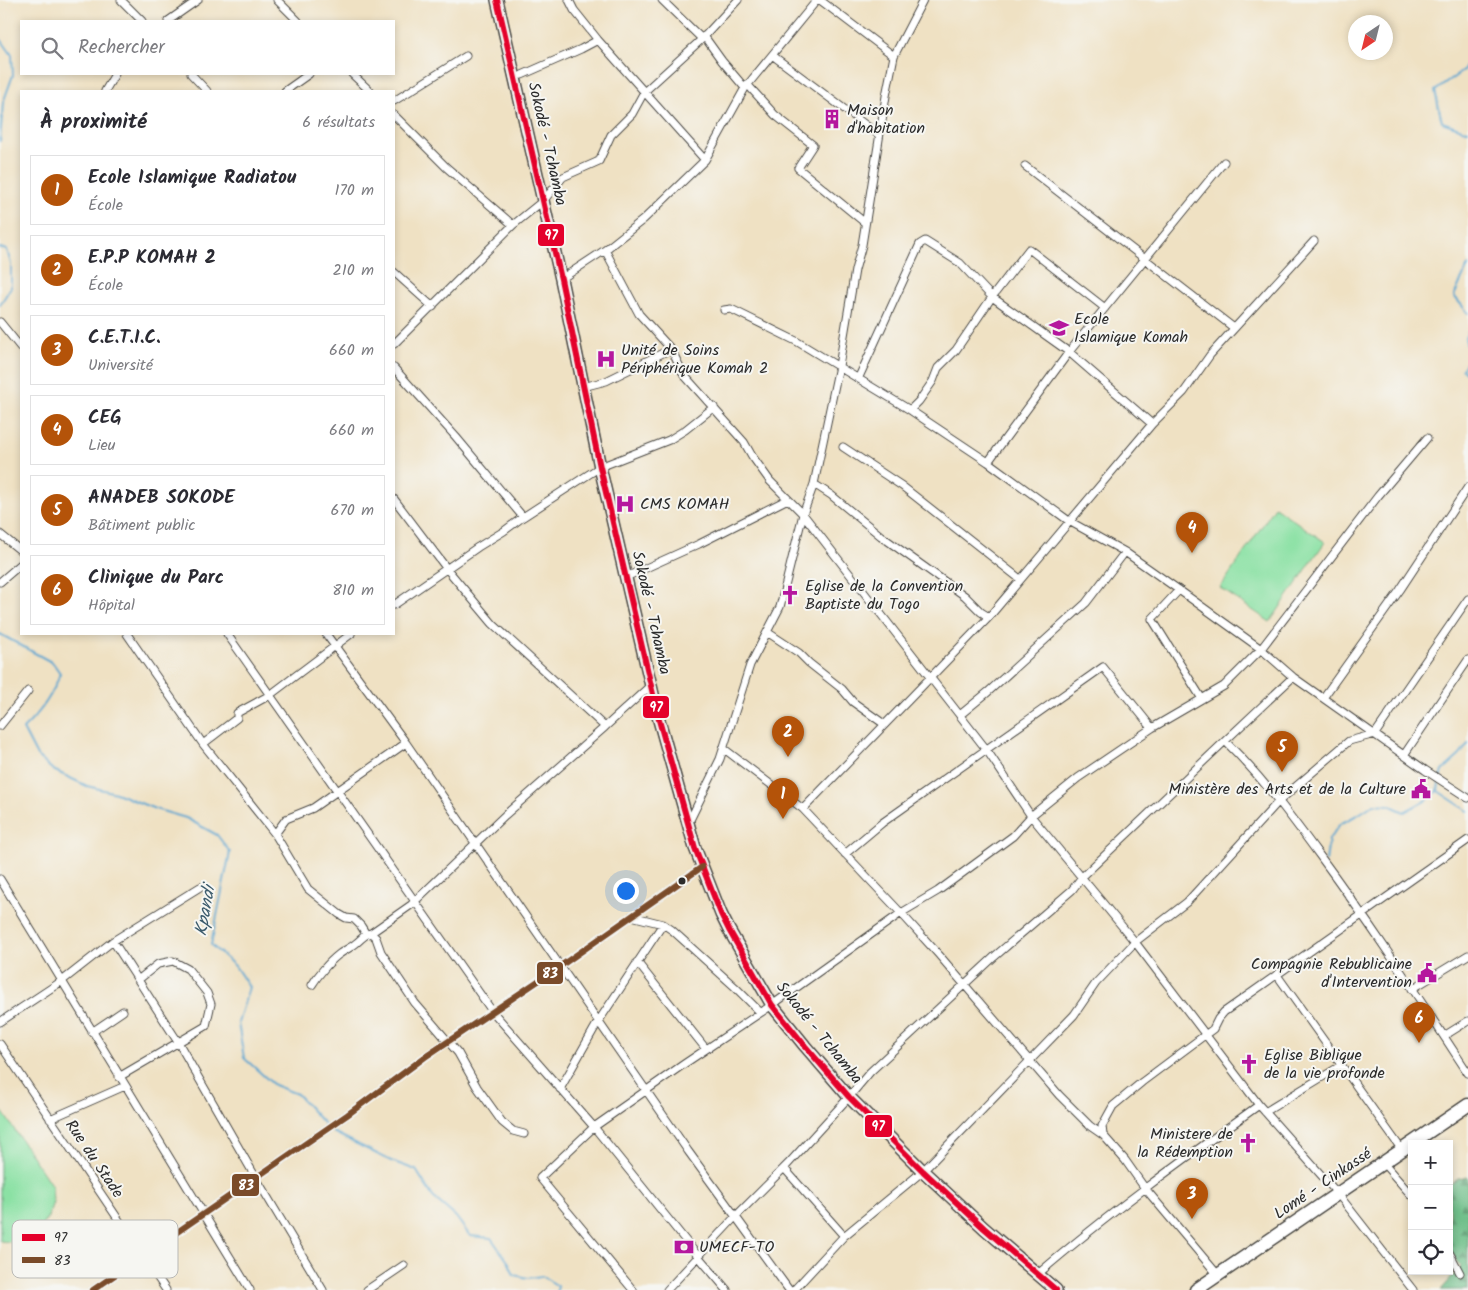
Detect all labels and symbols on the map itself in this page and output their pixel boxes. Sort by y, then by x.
north arrow [1348,15,1393,60]
street label: Sokodé - Tchamba [521,80,573,208]
place label: Maison d'habitation [847,98,925,141]
building icon: Maison d'habitation [821,108,843,130]
line badge: 97 [537,223,565,247]
text: 97 [544,225,558,247]
place label: Ecole Islamique Komah [1074,307,1188,350]
school or university icon: Ecole Islamique Komah [1048,317,1070,339]
place label: Unité de Soins Périphérique Komah 2 [621,338,768,381]
hospital icon: Unité de Soins Périphérique Komah 2 [595,348,617,370]
place label: CMS KOMAH [640,492,729,517]
hospital icon: CMS KOMAH [614,493,636,515]
pin: 4 [1176,512,1208,553]
street label: Sokodé - Tchamba [625,549,677,677]
place label: Eglise de la Convention Baptiste du Togo [805,574,963,617]
church icon: Eglise de la Convention Baptiste du Togo [779,584,801,606]
line badge: 97 [642,695,670,719]
text: 97 [649,697,663,719]
pin: 2 [772,716,804,757]
pin: 5 [1266,731,1298,772]
place label: Ministère des Arts et de la Culture [1169,777,1406,802]
pin: 1 [767,778,799,819]
public building icon: Ministère des Arts et de la Culture [1410,778,1432,800]
unlabelled marker [677,876,687,886]
your location [613,878,639,904]
water label: Kpandi [187,880,225,938]
place label: Compagnie Rebublicaine d'Intervention [1251,952,1412,995]
line badge: 83 [536,961,564,985]
public building icon: Compagnie Rebublicaine d'Intervention [1416,962,1438,984]
text: 83 [542,963,558,985]
street label: Sokodé - Tchamba [770,976,868,1090]
pin: 6 [1403,1002,1435,1043]
place label: Eglise Biblique de la vie profonde [1264,1043,1385,1086]
church icon: Eglise Biblique de la vie profonde [1238,1053,1260,1075]
line badge: 97 [864,1114,893,1138]
street label: Rue du Stade [58,1115,130,1203]
text: 97 [871,1116,885,1138]
place label: Ministere de la Rédemption [1137,1122,1233,1165]
church icon: Ministere de la Rédemption [1237,1132,1259,1154]
street label: Lomé - Cinkassé [1269,1141,1378,1226]
line badge: 83 [231,1173,260,1197]
text: 83 [238,1175,254,1197]
pin: 3 [1176,1178,1208,1219]
legend [12,1220,178,1278]
text: 97 [54,1227,68,1249]
place label: UMECF-TO [699,1235,774,1260]
bank icon: UMECF-TO [673,1236,695,1258]
text: 83 [54,1250,70,1272]

